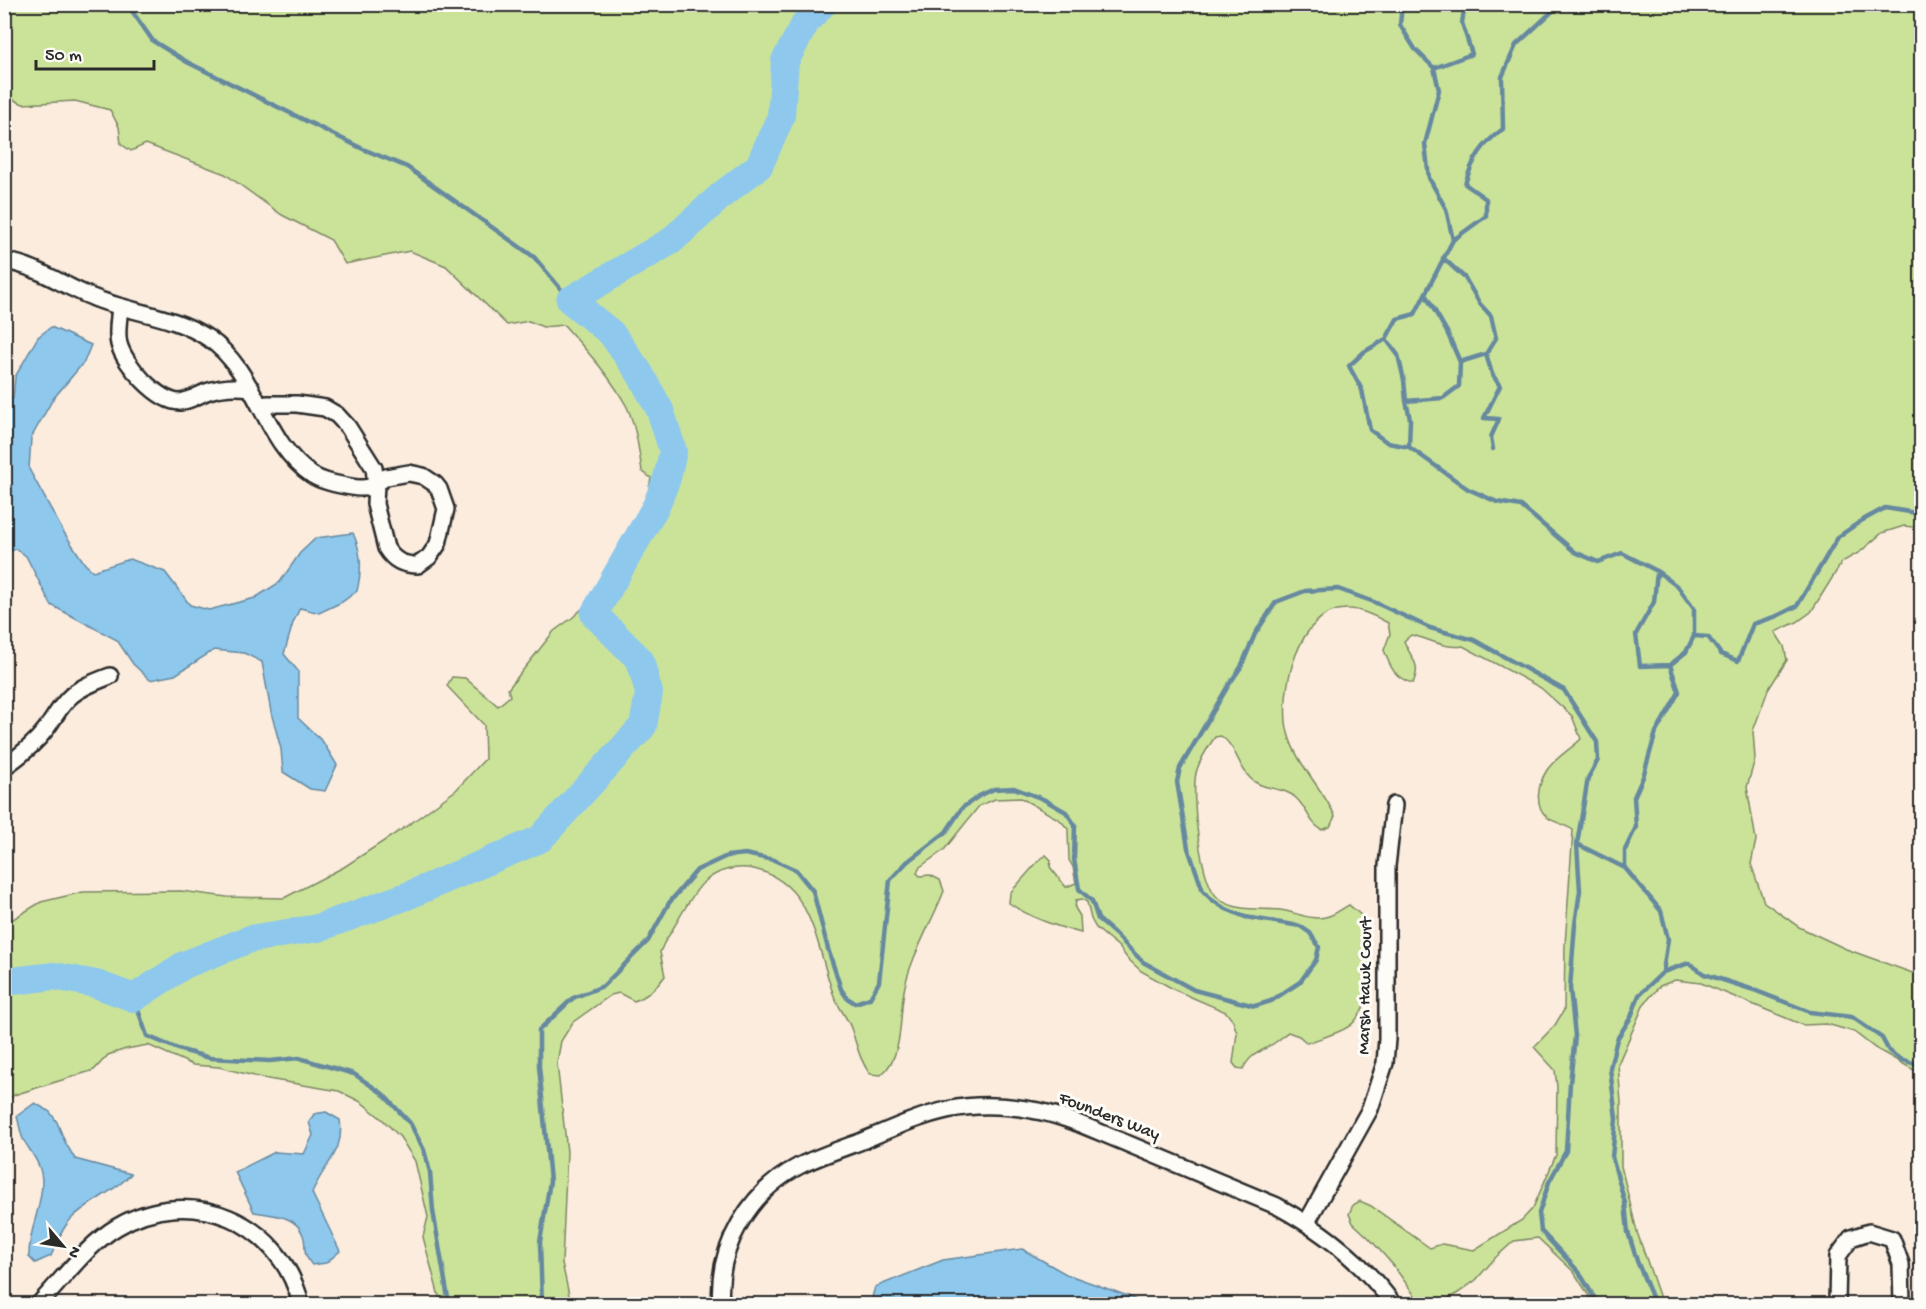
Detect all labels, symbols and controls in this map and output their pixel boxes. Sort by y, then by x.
scale bar [36,33,154,71]
text: 50 m [45,46,82,67]
street label: Marsh Hawk Court [1354,916,1378,1055]
street label: Founders Way [1054,1088,1163,1146]
north arrow [33,1216,93,1276]
text: N [62,1242,84,1261]

